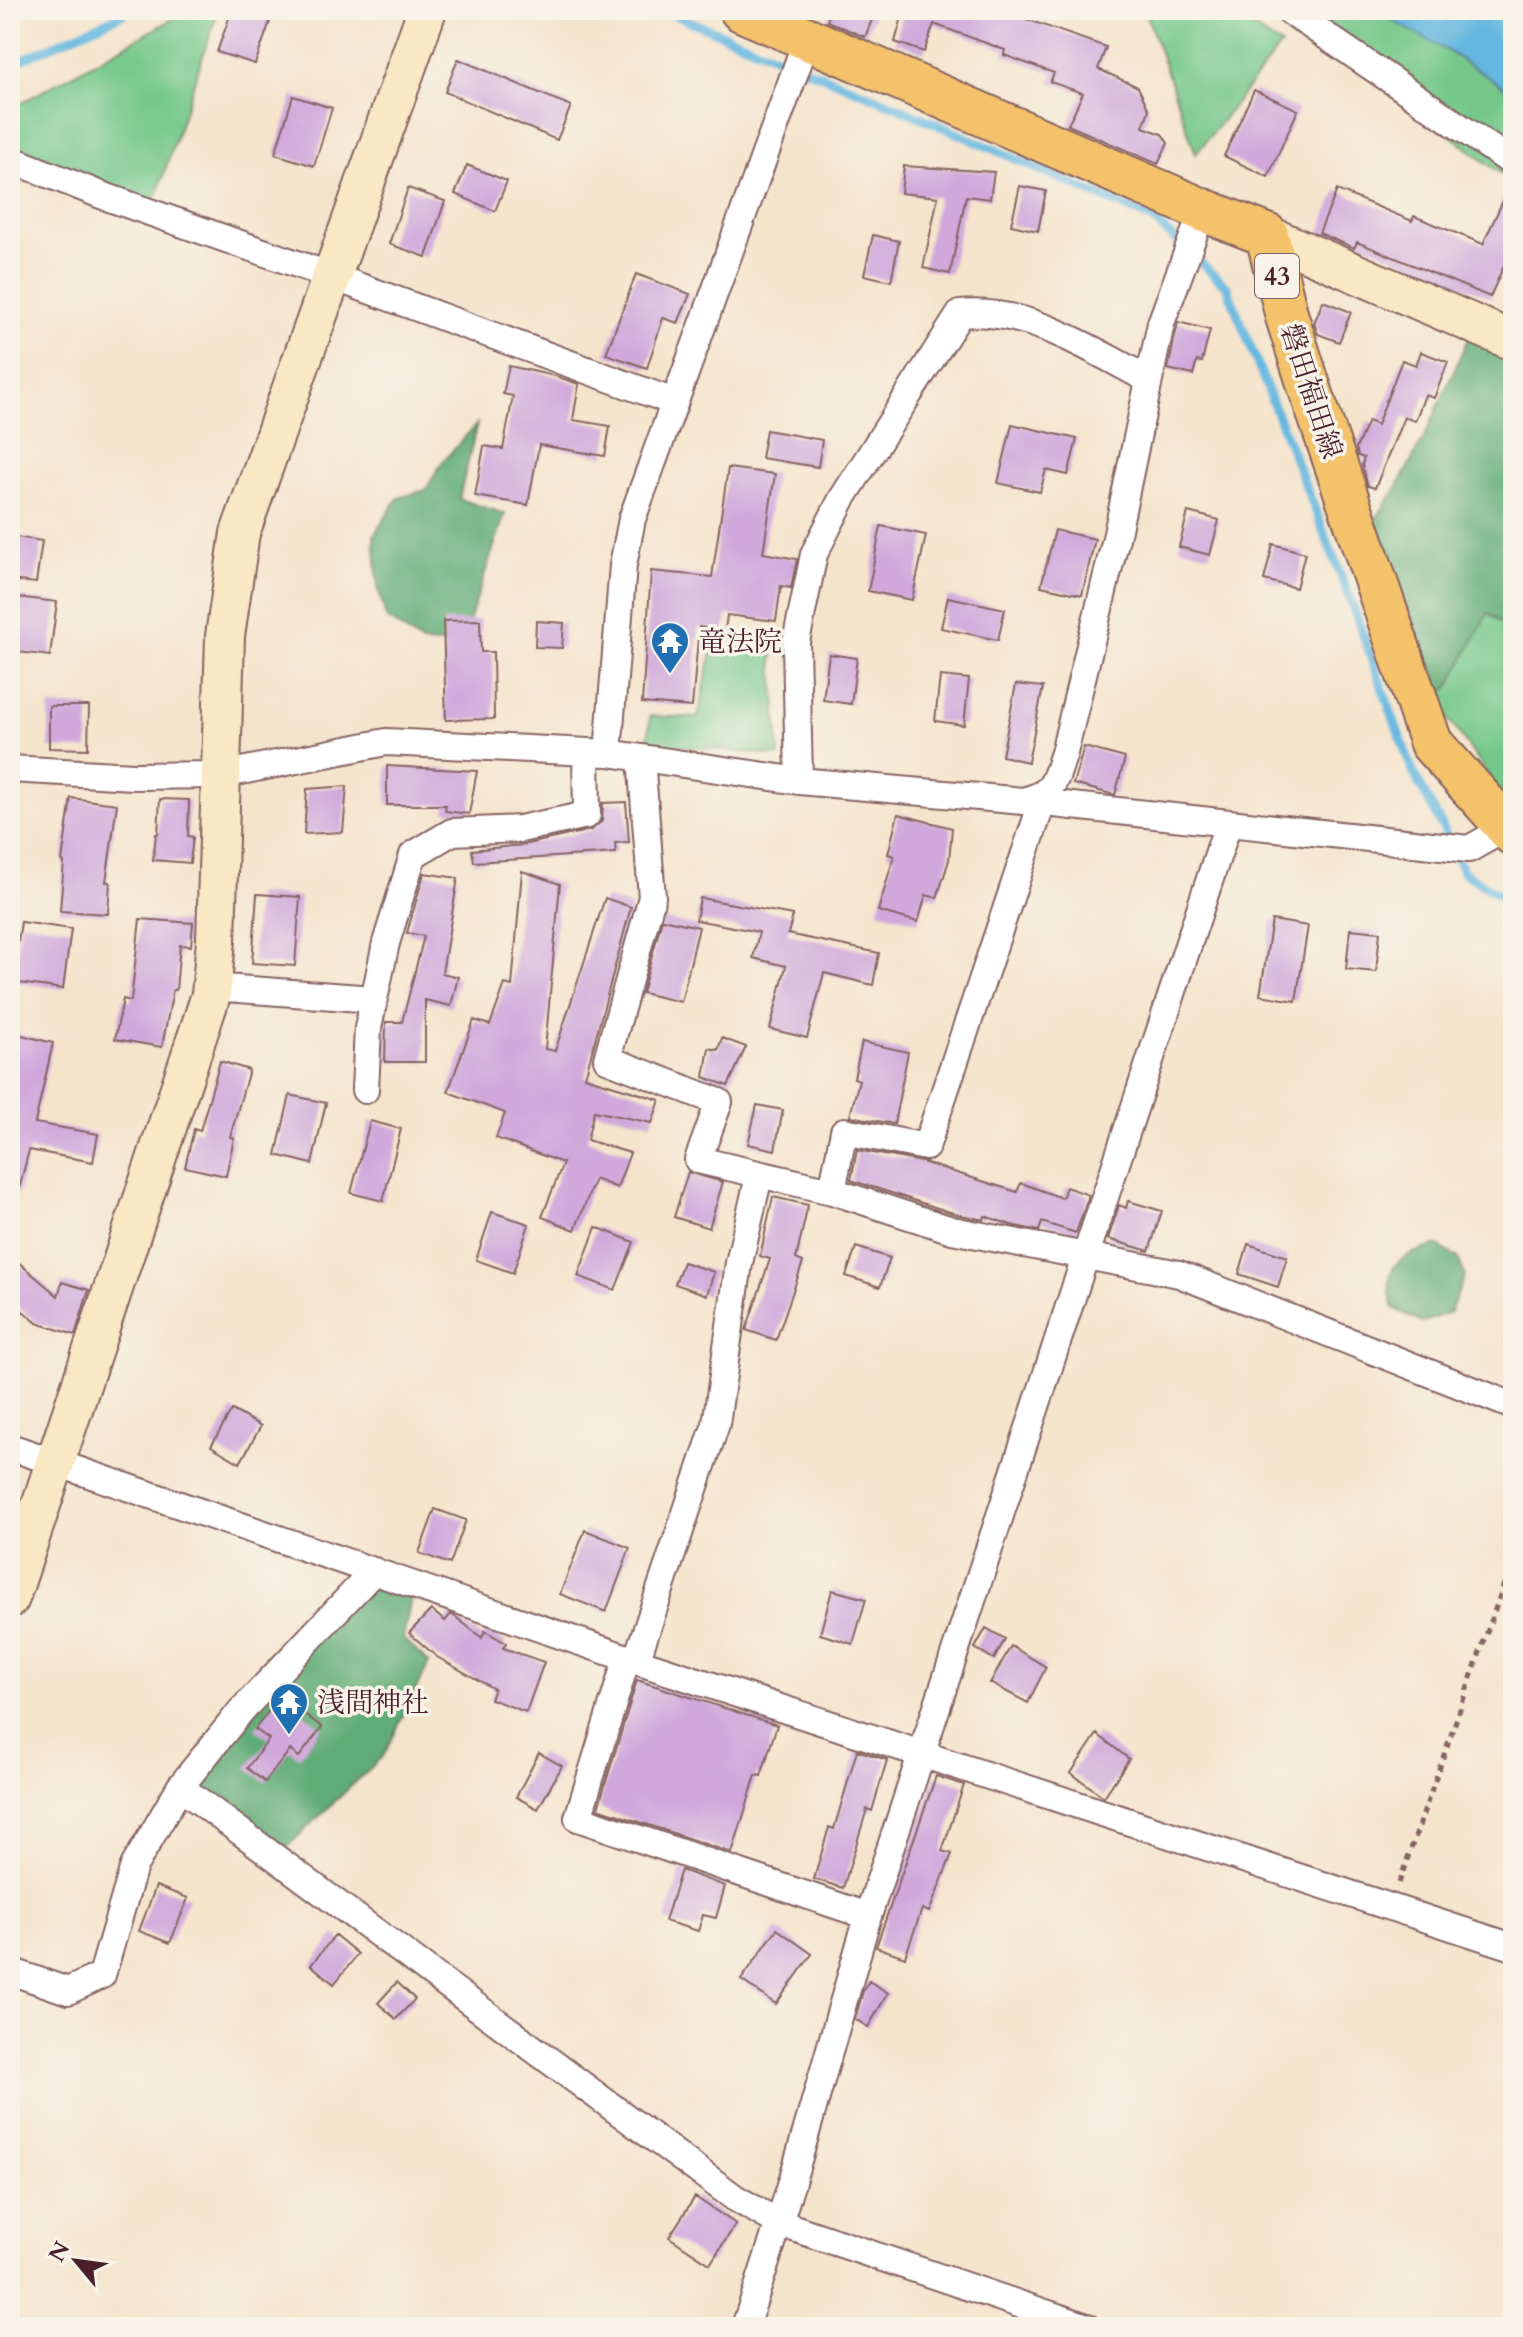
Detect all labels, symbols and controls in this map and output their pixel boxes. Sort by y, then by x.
road number: 43 [1255,254,1299,298]
street label: 磐田福田線 [1271,319,1351,464]
temple icon: 竜法院 [649,620,691,675]
place label: 竜法院 [698,623,782,661]
temple icon: 浅間神社 [268,1681,310,1736]
place label: 浅間神社 [317,1684,429,1722]
north arrow [36,2221,116,2301]
text: N [42,2236,77,2267]

